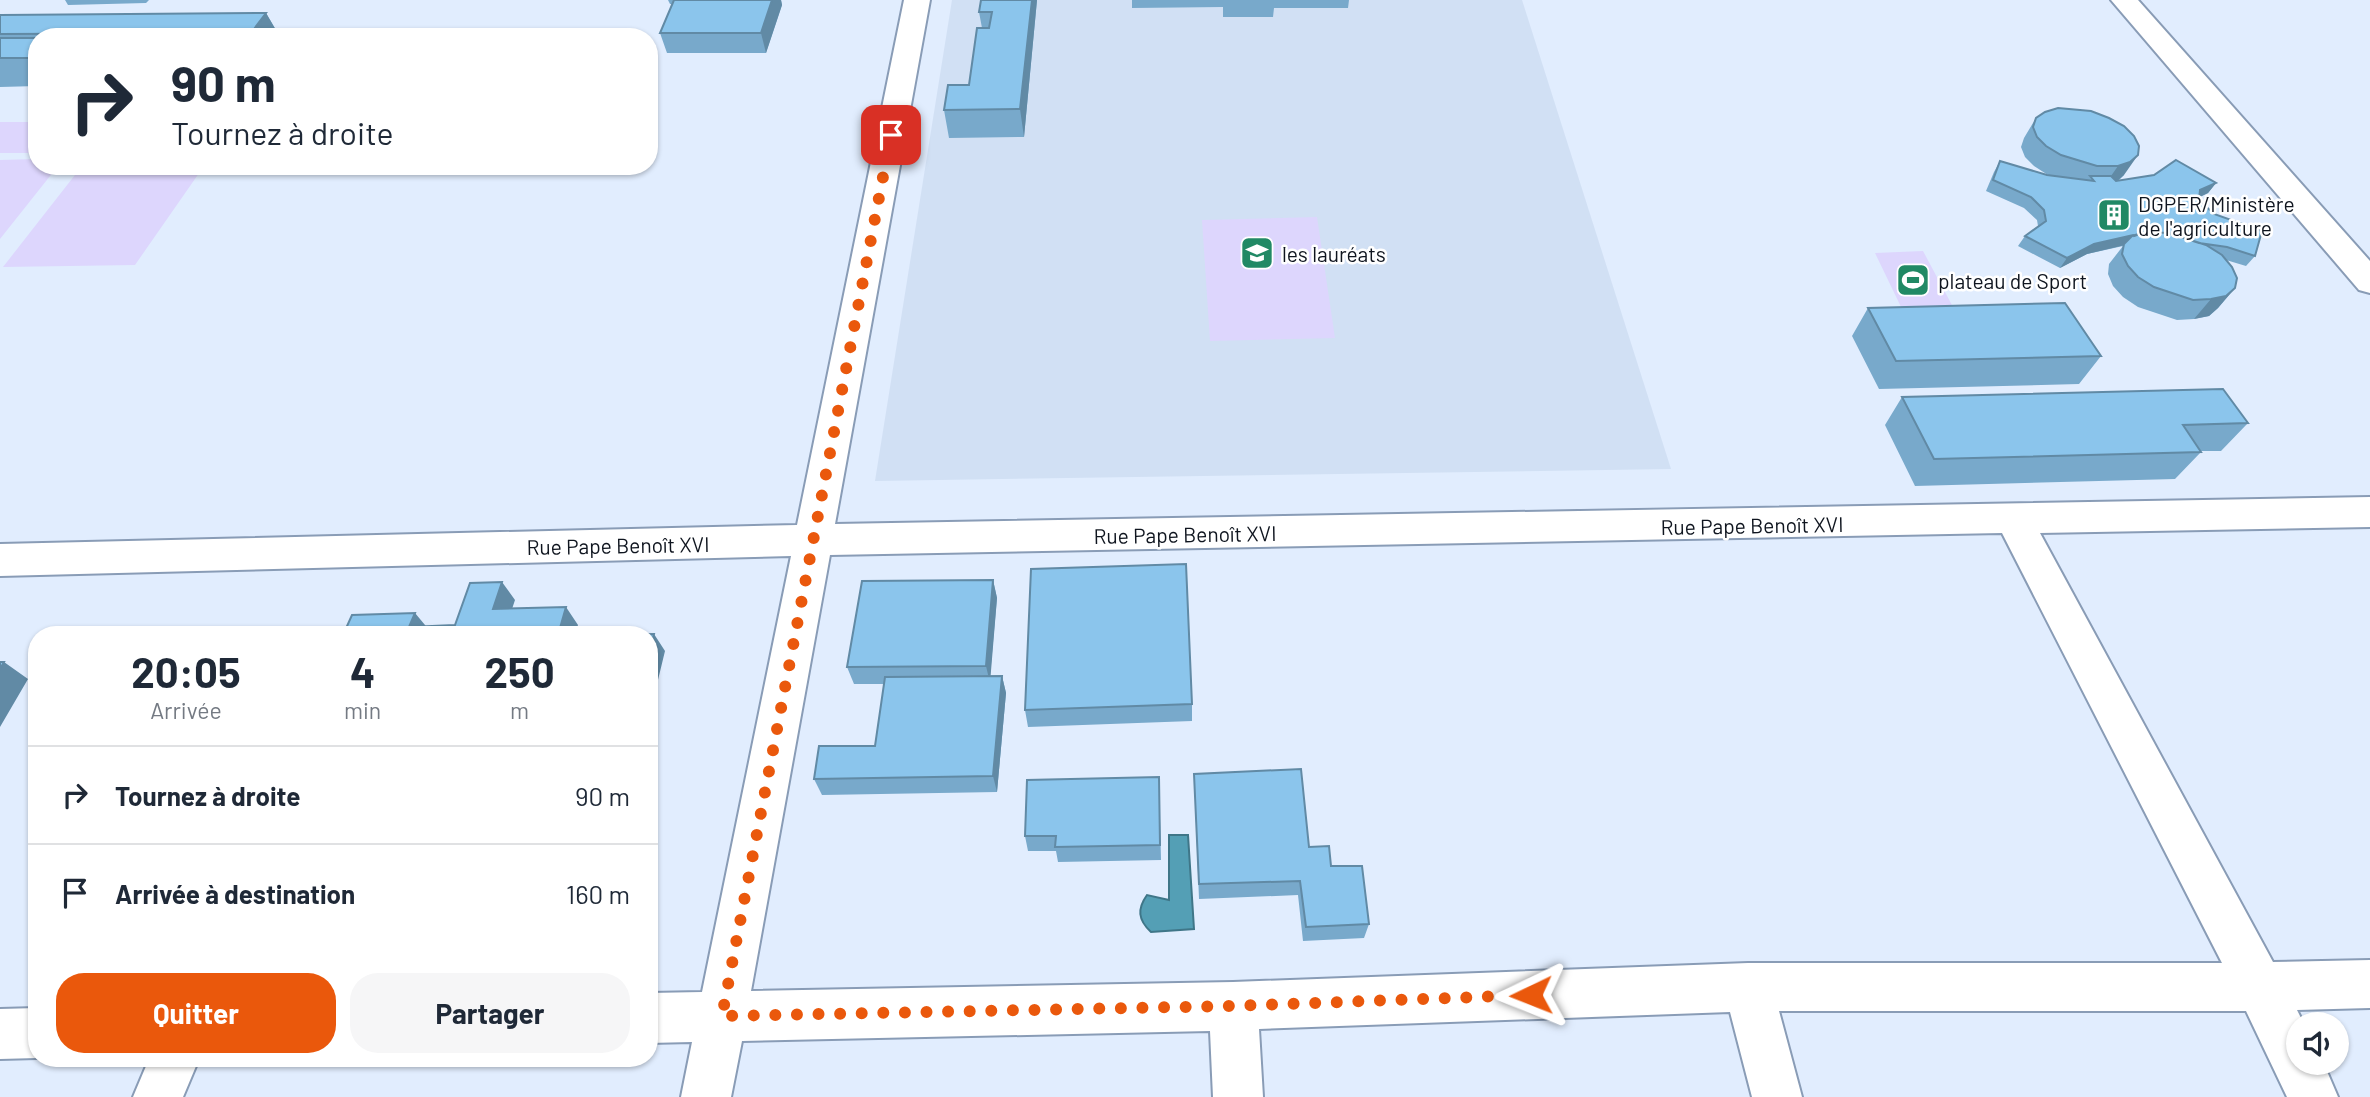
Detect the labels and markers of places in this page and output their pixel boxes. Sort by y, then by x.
pin [861,105,921,165]
place label: DGPER/Ministère de l'agriculture [2138,191,2295,240]
building icon: DGPER/Ministère de l'agriculture [2095,196,2133,234]
school or university icon: les lauréats [1238,234,1276,272]
place label: les lauréats [1282,241,1386,266]
sports icon: plateau de Sport [1894,261,1932,299]
place label: plateau de Sport [1938,268,2087,293]

